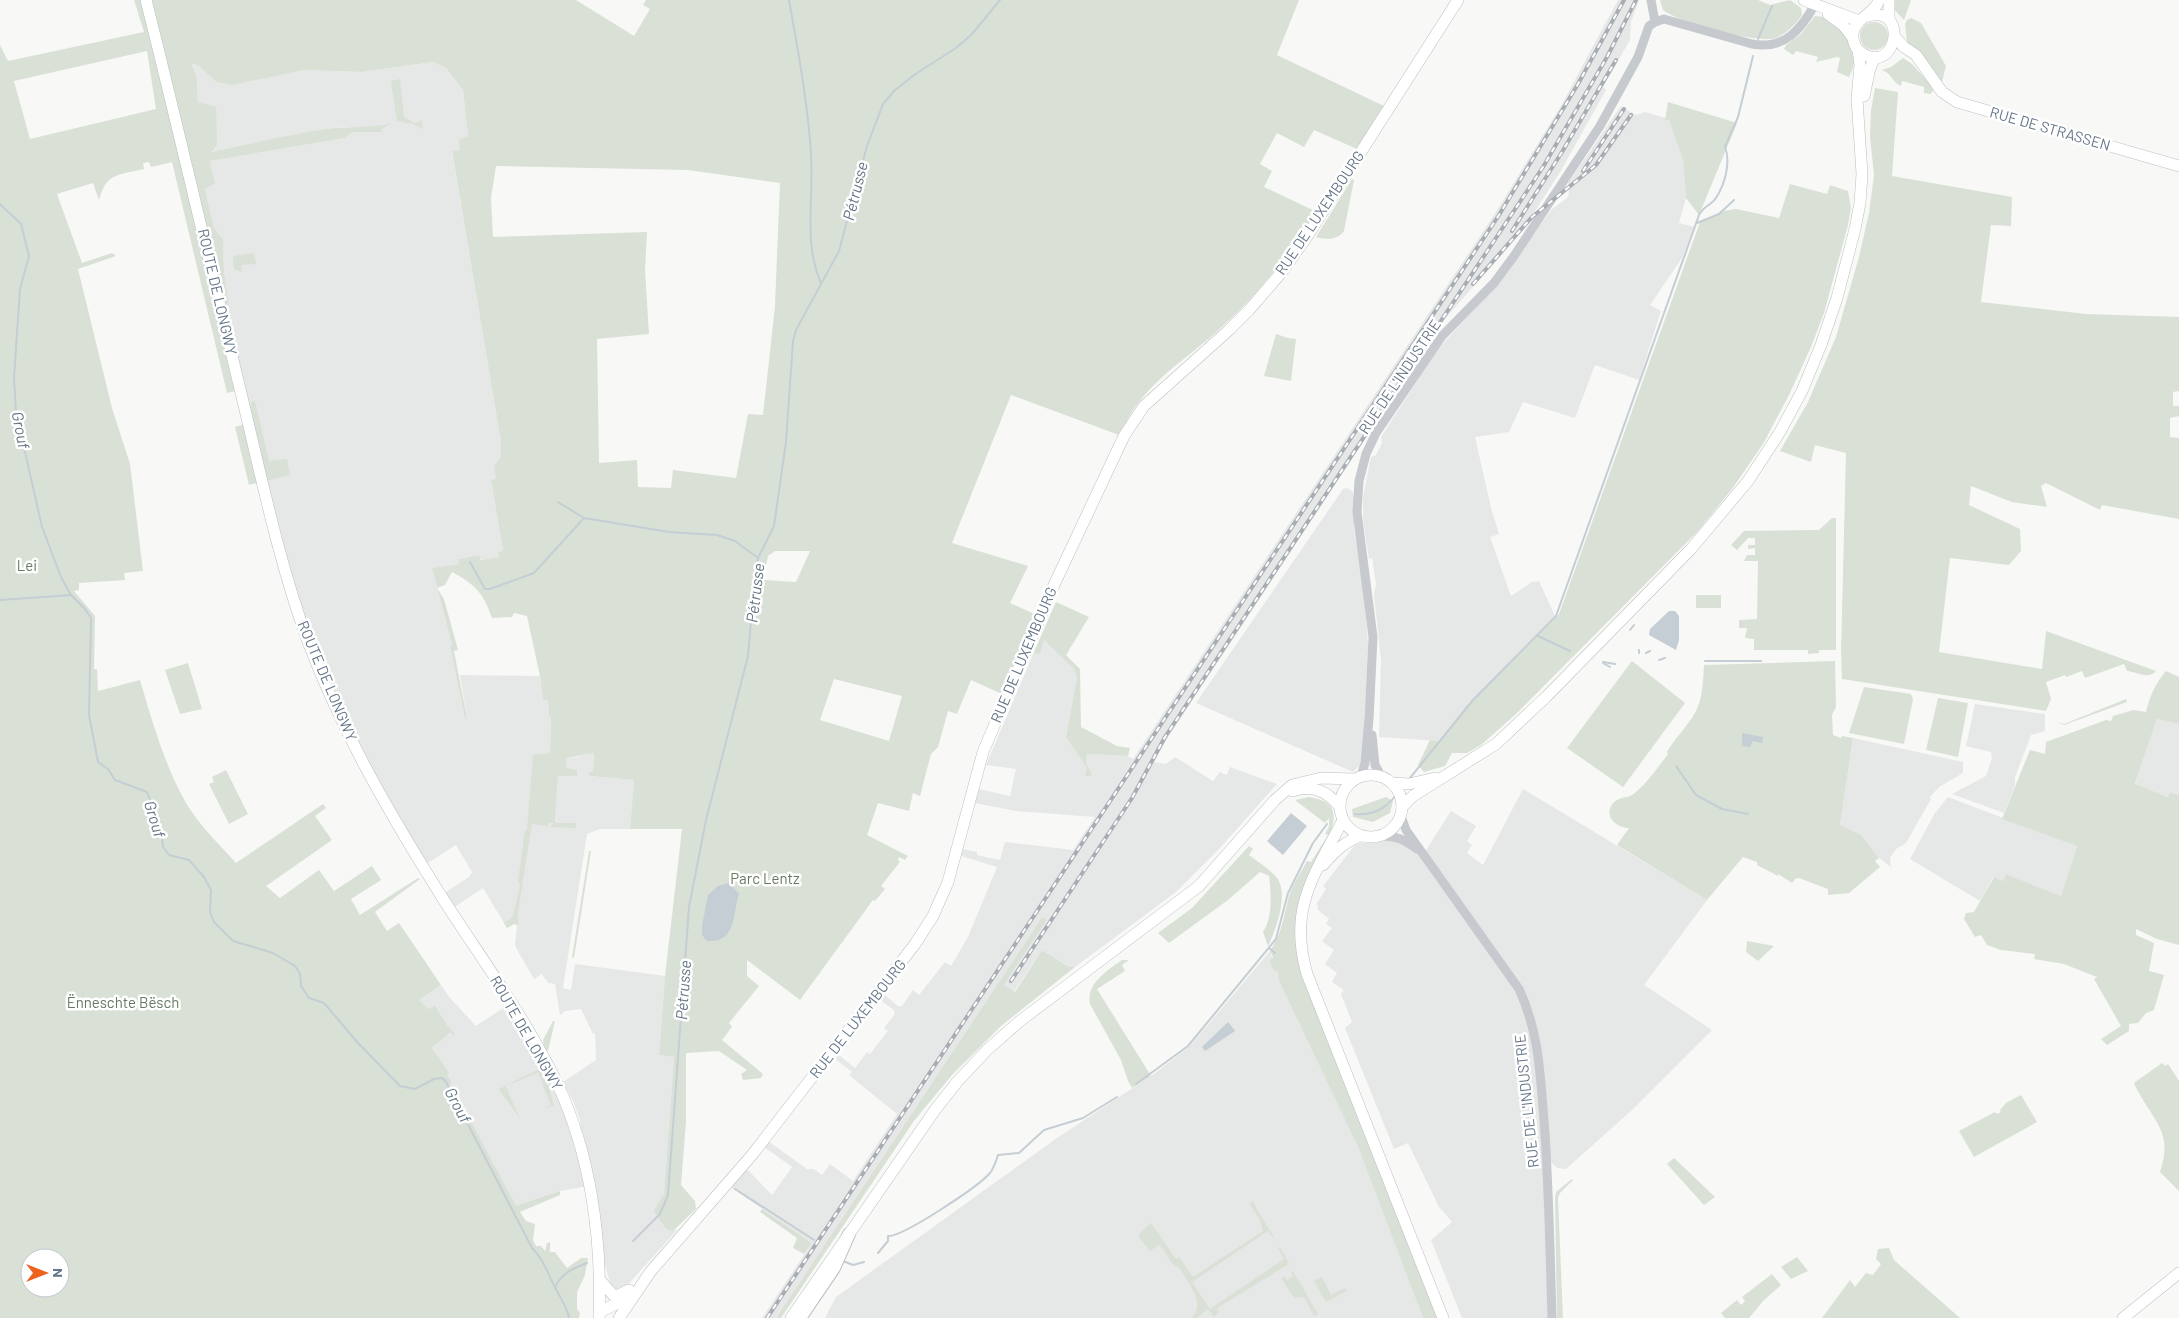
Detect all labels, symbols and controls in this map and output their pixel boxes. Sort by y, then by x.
street label: RUE DE STRASSEN [1988,102,2113,154]
street label: RUE DE LUXEMBOURG [1271,147,1367,278]
water label: Pétrusse [838,160,871,222]
street label: ROUTE DE LONGWY [195,227,241,357]
street label: RUE DE L'INDUSTRIE [1354,316,1444,437]
water label: Grouf [9,410,34,451]
park label: Lei [17,556,37,574]
water label: Pétrusse [741,562,768,624]
street label: RUE DE LUXEMBOURG [986,584,1060,725]
street label: ROUTE DE LONGWY [294,618,361,743]
water label: Grouf [141,798,170,840]
park label: Parc Lentz [730,869,800,887]
street label: RUE DE LUXEMBOURG [805,955,909,1081]
water label: Pétrusse [671,960,694,1020]
street label: ROUTE DE LONGWY [487,972,567,1093]
park label: Ënneschte Bësch [67,993,179,1011]
street label: RUE DE L'INDUSTRIE [1510,1033,1542,1169]
water label: Grouf [441,1084,476,1126]
north arrow [20,1248,70,1298]
text: N [50,1268,67,1278]

